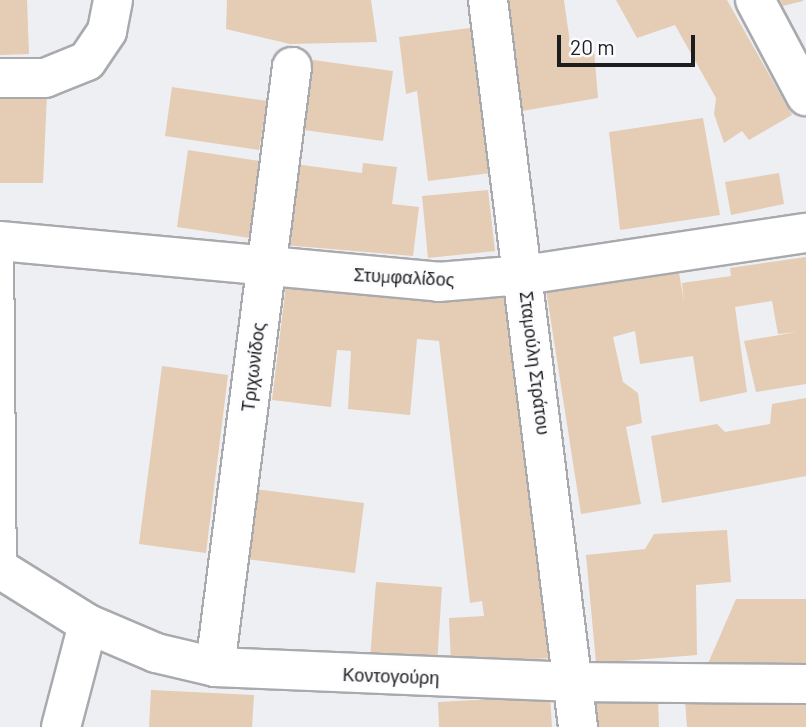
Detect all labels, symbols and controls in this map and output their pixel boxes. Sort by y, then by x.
scale bar [561,21,699,65]
text: 20 m [570,34,615,59]
street label: Στυμφαλίδος [353,264,455,290]
street label: Σταμούλη Στράτου [515,290,555,436]
street label: Τριχωνίδος [237,321,269,413]
street label: Κοντογούρη [342,664,440,688]

